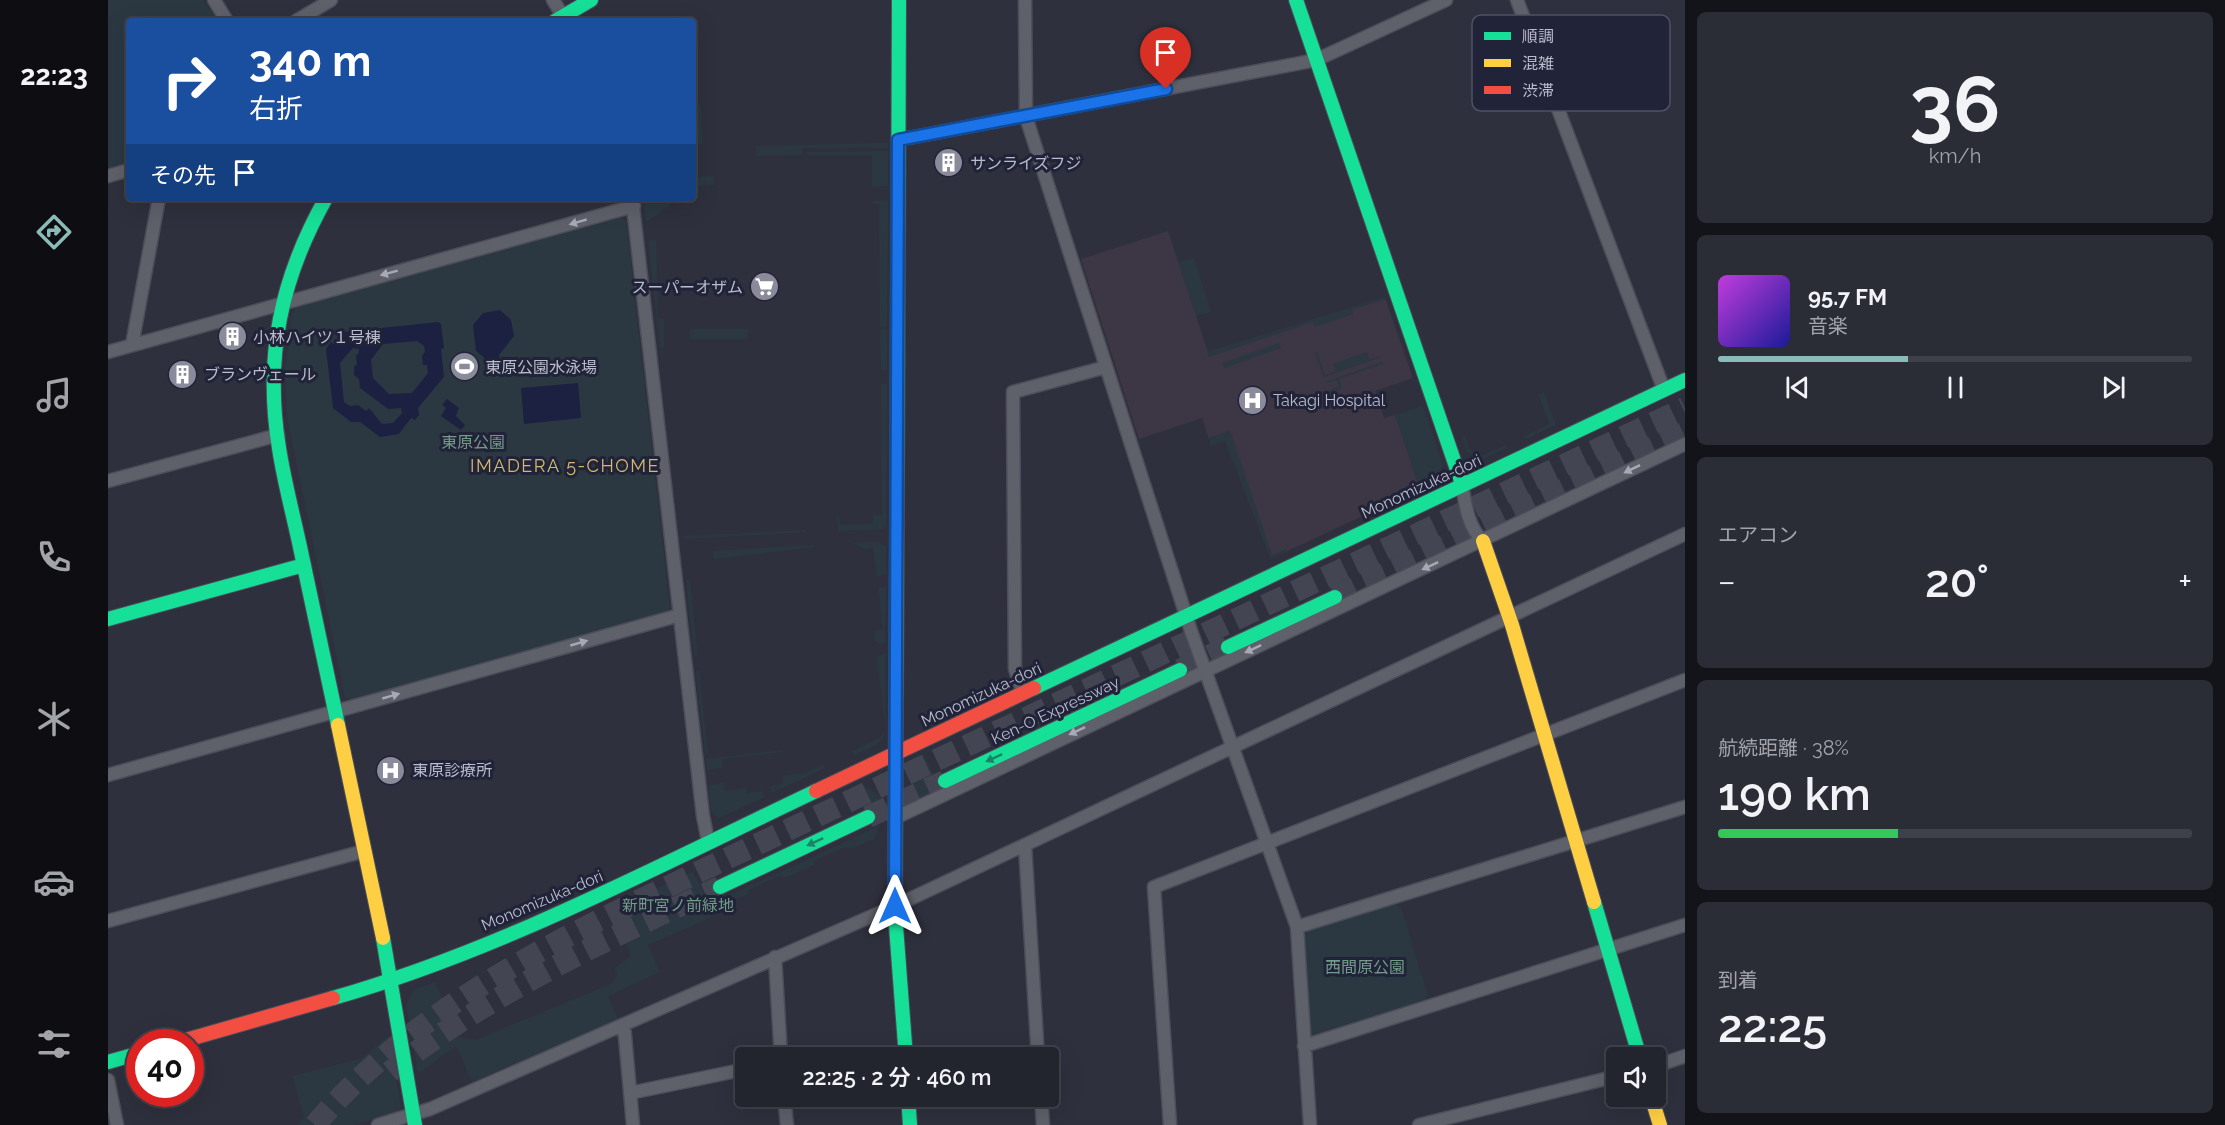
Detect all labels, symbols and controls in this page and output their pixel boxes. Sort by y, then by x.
legend [1472,15,1670,111]
pin [1140,27,1191,89]
text: 順調 [1522,27,1554,46]
icon: arrive [1149,36,1182,69]
text: 340 m [249,37,371,86]
icon: right [150,42,228,120]
text: 混雑 [1522,54,1554,73]
text: 36 [1910,59,2000,150]
text: 22:23 [20,60,88,91]
text: 渋滞 [1522,81,1554,100]
text: 右折 [249,93,303,124]
text: km/h [1929,144,1981,168]
building icon: サンライズフジ [933,147,965,179]
place label: サンライズフジ [970,154,1082,173]
icon: arrive [228,156,261,189]
text: その先 [150,162,216,188]
icon: directions [33,211,75,253]
one-way arrow [568,218,586,227]
one-way arrow [380,269,399,279]
supermarket icon: スーパーオザム [748,271,780,303]
place label: スーパーオザム [631,278,743,297]
text: 95.7 FM [1808,284,1887,310]
text: 音楽 [1808,314,1848,338]
building icon: 小林ハイツ１号棟 [216,321,248,353]
place label: 小林ハイツ１号棟 [253,328,381,347]
sports icon: 東原公園水泳場 [448,351,480,383]
building icon: ブランヴェール [167,358,199,390]
place label: 東原公園水泳場 [485,358,597,377]
place label: ブランヴェール [204,365,316,384]
icon: previous [1781,371,1814,404]
icon: pause [1939,371,1972,404]
icon: next [2097,371,2130,404]
icon: music [33,374,75,416]
hospital icon: Takagi Hospital [1236,384,1268,416]
place label: Takagi Hospital [1273,391,1386,410]
park label: 東原公園 [441,433,505,452]
street label: Monomizuka-dori [1358,450,1484,523]
district label: IMADERA 5-CHOME [470,455,660,476]
one-way arrow [1624,465,1641,474]
text: エアコン [1718,523,1798,547]
icon: phone [33,536,75,578]
text: 20° [1925,555,1989,608]
one-way arrow [1421,561,1438,570]
text: − [1718,562,1736,601]
text: + [2178,562,2192,601]
one-way arrow [570,638,588,647]
one-way arrow [1245,644,1262,653]
street label: Monomizuka-dori [918,658,1044,731]
street label: Ken-O Expressway [988,672,1123,748]
one-way arrow [383,691,401,700]
icon: climate [33,698,75,740]
one-way arrow [1068,727,1085,736]
text: 航続距離 · 38% [1718,736,1849,760]
one-way arrow [985,753,1002,762]
hospital icon: 東原診療所 [375,754,407,786]
place label: 東原診療所 [412,761,492,780]
text: 190 km [1718,768,1871,821]
one-way arrow [806,838,823,847]
icon: car [33,861,75,903]
street label: Monomizuka-dori [478,866,606,935]
position arrow [863,874,927,938]
park label: 新町宮ノ前緑地 [622,896,734,915]
park label: 西間原公園 [1325,958,1405,977]
text: 到着 [1718,968,1758,992]
text: 22:25 [1718,1000,1827,1053]
icon: filters [33,1023,75,1065]
speed limit sign: 40 [126,1029,204,1107]
map controls [1606,1047,1666,1107]
button: sound [1606,1047,1666,1107]
text: 22:25 · 2 分 · 460 m [803,1064,991,1090]

